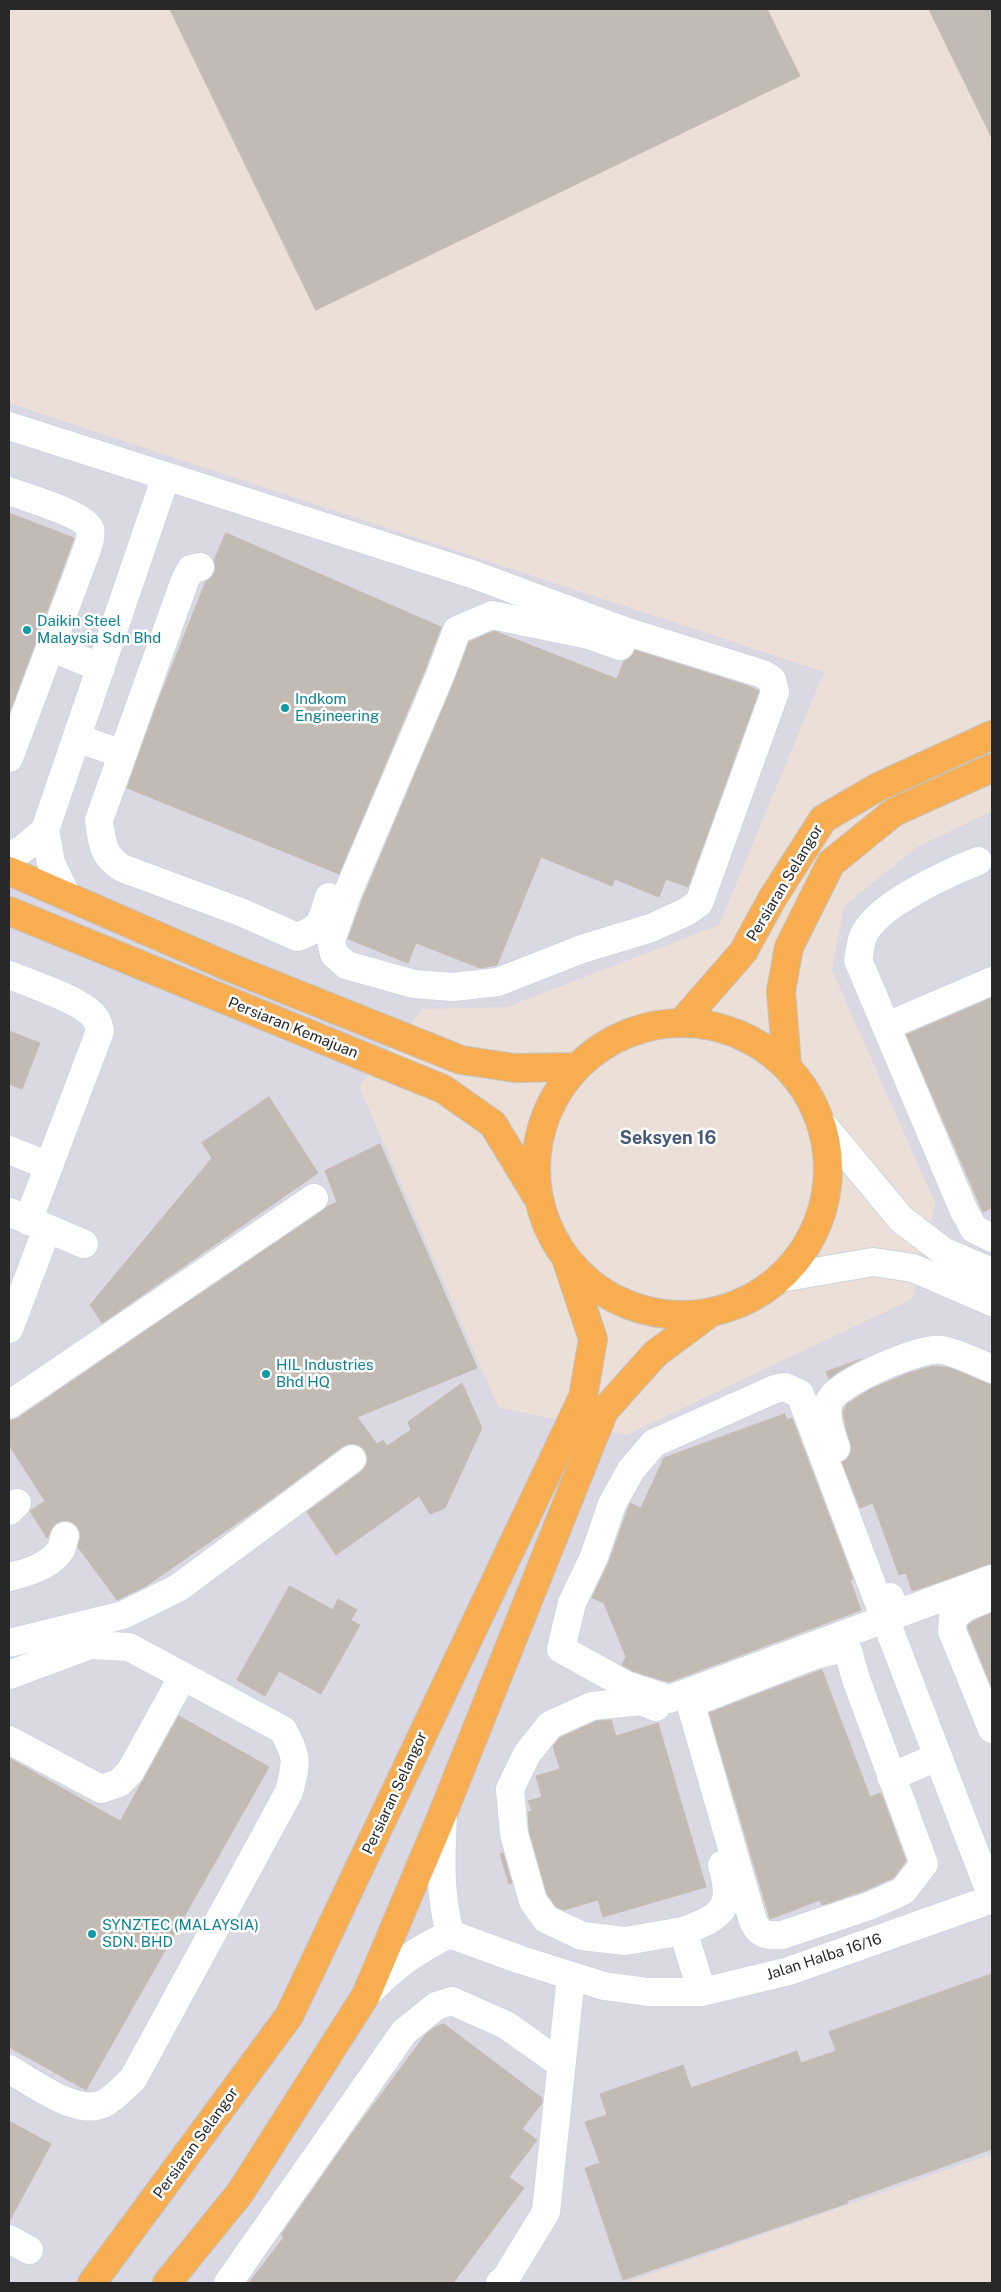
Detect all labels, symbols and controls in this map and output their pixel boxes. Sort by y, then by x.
place label: Daikin Steel Malaysia Sdn Bhd [37,612,161,647]
marker: Daikin Steel Malaysia Sdn Bhd [21,624,33,636]
place label: Indkom Engineering [295,690,379,725]
marker: Indkom Engineering [279,702,291,714]
street label: Persiaran Selangor [743,821,827,945]
street label: Persiaran Kemajuan [225,994,361,1062]
district label: Seksyen 16 [620,1127,716,1149]
place label: HIL Industries Bhd HQ [276,1356,373,1391]
marker: HIL Industries Bhd HQ [260,1368,272,1380]
street label: Persiaran Selangor [359,1729,431,1857]
place label: SYNZTEC (MALAYSIA) SDN. BHD [102,1916,259,1951]
marker: SYNZTEC (MALAYSIA) SDN. BHD [86,1928,98,1940]
street label: Jalan Halba 16/16 [764,1930,884,1984]
street label: Persiaran Selangor [150,2084,242,2202]

